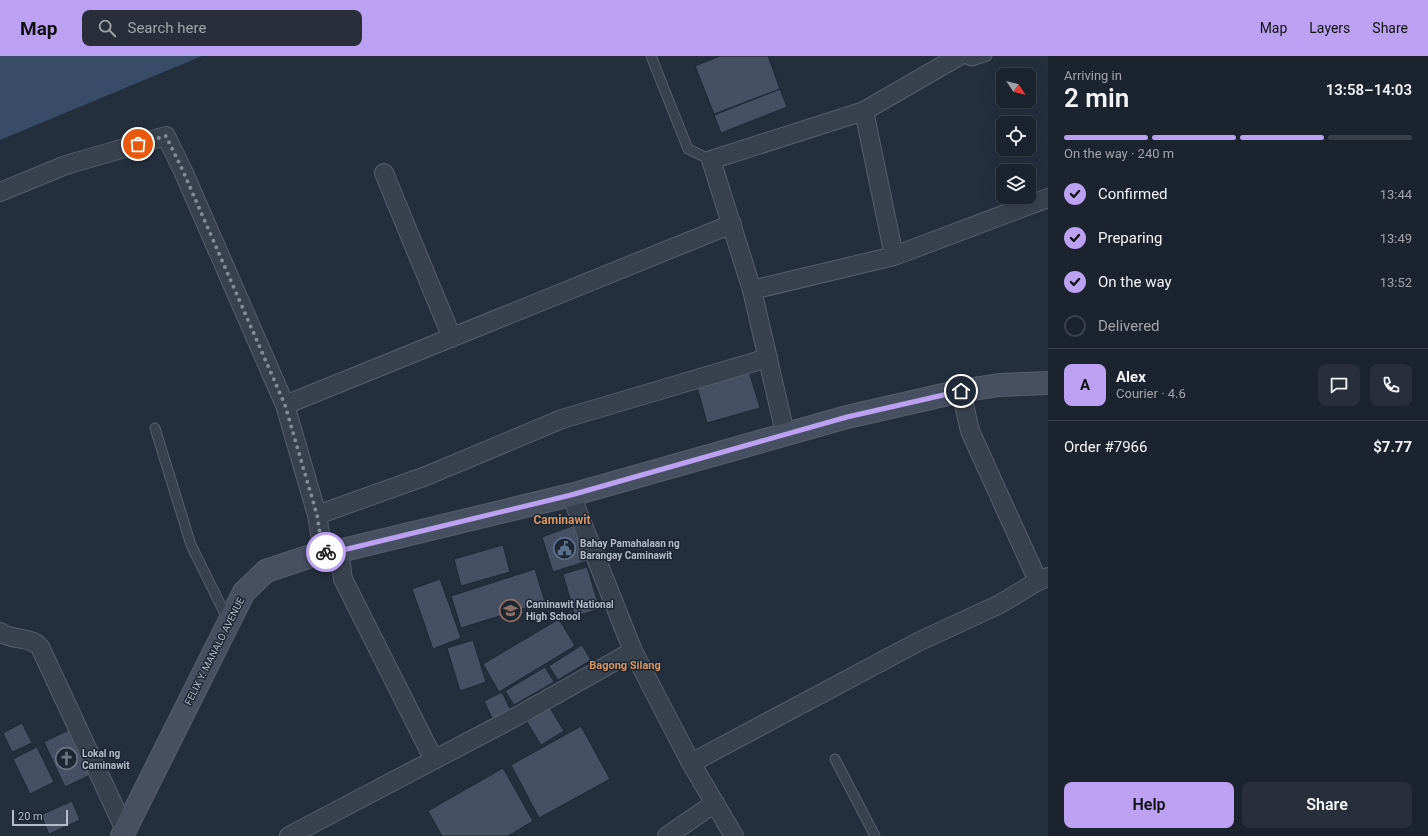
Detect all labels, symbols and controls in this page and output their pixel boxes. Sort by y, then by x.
search box [82,10,362,46]
text: Map [20,17,58,40]
icon: search [96,17,118,39]
text: Search here [128,19,206,37]
text: Map [1260,20,1287,36]
text: Layers [1309,20,1350,36]
text: Share [1372,20,1408,36]
north arrow [996,68,1036,108]
map controls [996,68,1036,204]
text: Arriving in [1064,68,1122,83]
text: 13:58–14:03 [1326,81,1412,99]
text: 2 min [1064,83,1129,113]
button: locate [996,116,1036,156]
pin [121,127,155,161]
icon: bag [127,133,149,155]
text: On the way · 240 m [1064,146,1174,161]
button: layers [996,164,1036,204]
icon: check [1064,183,1086,205]
text: Confirmed [1098,185,1168,203]
text: 13:44 [1380,187,1412,202]
icon: check [1064,227,1086,249]
text: Preparing [1098,229,1162,247]
text: 13:49 [1380,231,1412,246]
icon: check [1064,271,1086,293]
text: On the way [1098,273,1172,291]
text: 13:52 [1380,275,1412,290]
text: Delivered [1098,317,1160,335]
button: chat [1318,364,1360,406]
button: phone [1370,364,1412,406]
text: Alex [1116,368,1146,386]
pin [944,374,978,408]
text: A [1080,376,1090,394]
icon: home [950,380,972,402]
text: Courier · 4.6 [1116,386,1186,401]
text: Order #7966 [1064,438,1147,456]
text: $7.77 [1373,438,1412,456]
district label: Caminawit [533,513,591,527]
courier [306,532,346,572]
public building icon: Bahay Pamahalaan ng Barangay Caminawit [551,536,577,562]
place label: Bahay Pamahalaan ng Barangay Caminawit [580,538,680,561]
icon: bike [315,541,337,563]
street label: FELIX Y. MANALO AVENUE [182,595,247,707]
school or university icon: Caminawit National High School [498,597,524,623]
place label: Caminawit National High School [526,599,614,622]
district label: Bagong Silang [589,659,661,672]
church icon: Lokal ng Caminawit [54,746,80,772]
place label: Lokal ng Caminawit [82,748,130,771]
button: Help [1064,782,1234,828]
button: Share [1242,782,1412,828]
scale bar [12,808,68,827]
text: 20 m [18,810,43,823]

